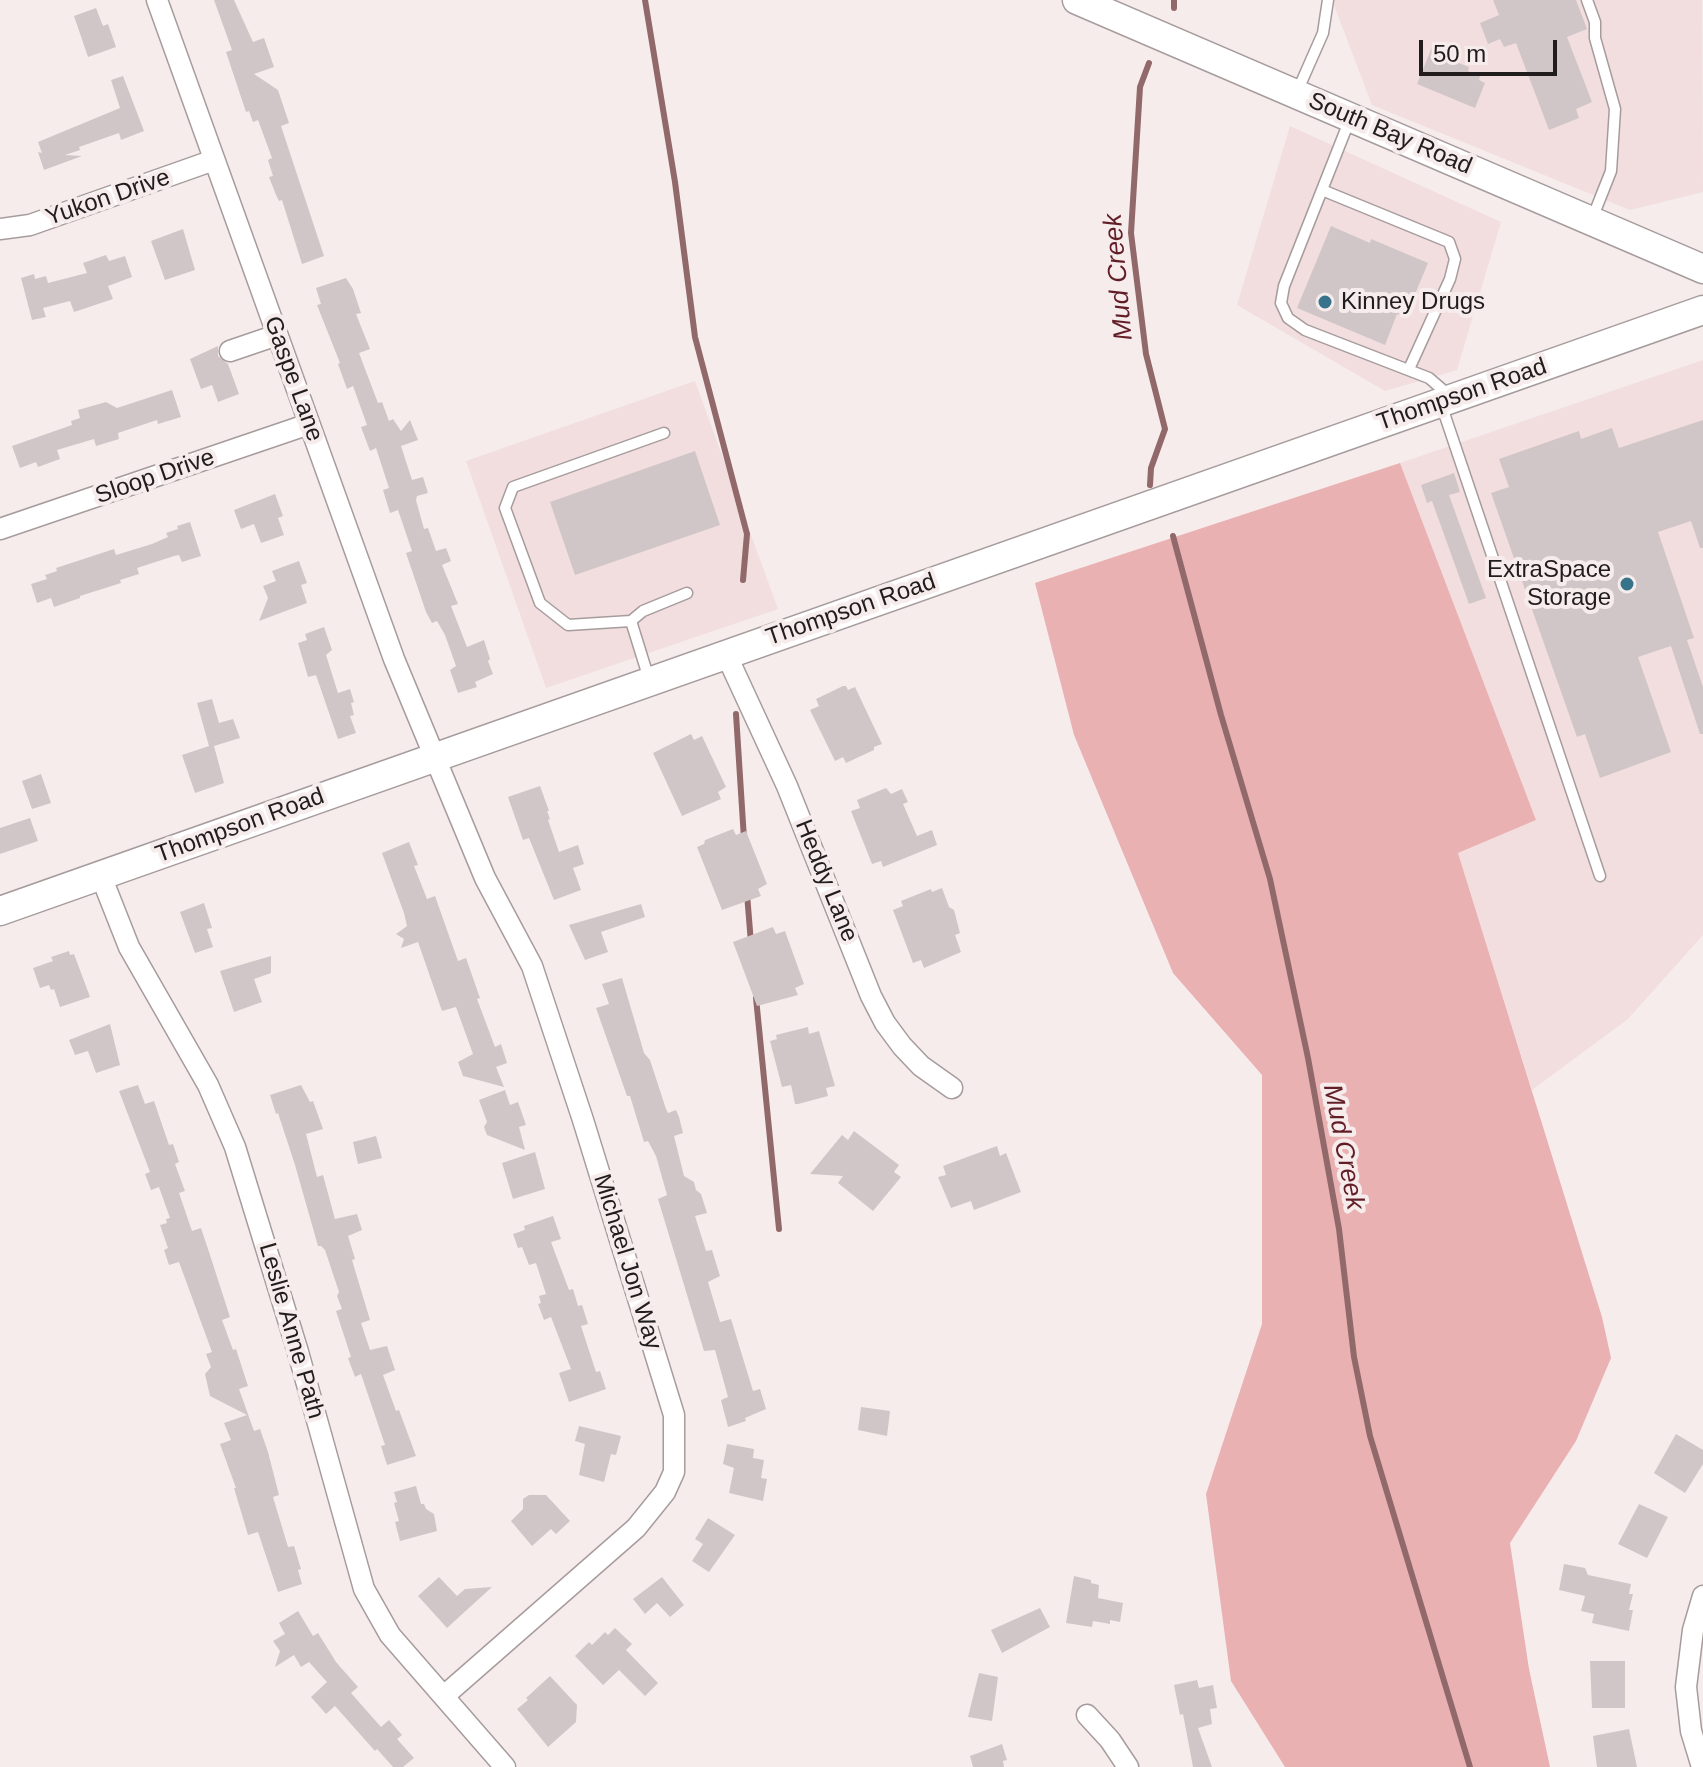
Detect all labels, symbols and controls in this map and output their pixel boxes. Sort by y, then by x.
scale bar [1423,24,1561,74]
text: 50 m [1433,40,1486,67]
street label: South Bay Road [1304,87,1476,181]
street label: Yukon Drive [42,163,174,233]
water label: Mud Creek [1098,212,1140,342]
place label: Kinney Drugs [1341,288,1485,316]
marker: Kinney Drugs [1316,293,1334,311]
street label: Gaspe Lane [257,313,329,445]
street label: Thompson Road [1373,353,1551,437]
street label: Sloop Drive [92,443,218,511]
place label: ExtraSpace Storage [1487,556,1611,612]
street label: Thompson Road [762,568,940,652]
marker: ExtraSpace Storage [1618,575,1636,593]
street label: Thompson Road [152,782,328,870]
street label: Heddy Lane [788,816,864,946]
water label: Mud Creek [1316,1082,1370,1212]
street label: Michael Jon Way [587,1171,667,1353]
street label: Leslie Anne Path [252,1240,330,1422]

